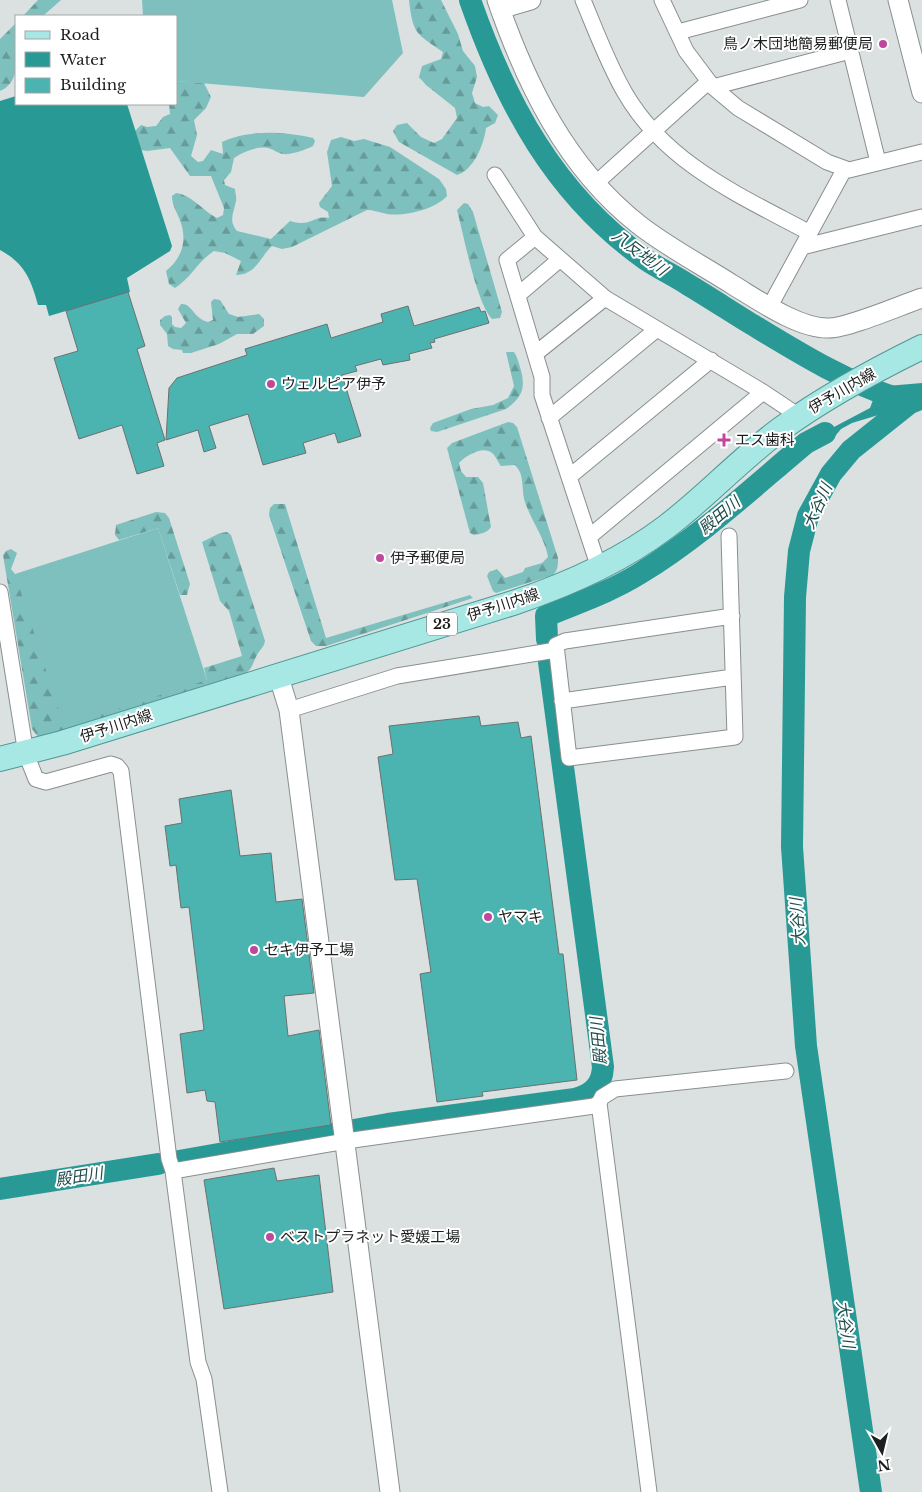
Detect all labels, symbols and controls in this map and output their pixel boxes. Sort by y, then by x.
legend [15,15,178,105]
text: Road [60,25,100,44]
place label: 鳥ノ木団地簡易郵便局 [723,34,873,53]
marker: 鳥ノ木団地簡易郵便局 [877,38,889,50]
text: Water [59,50,107,69]
text: Building [60,75,127,94]
water label: 八反地川 [608,225,673,280]
street label: 伊予川内線 [805,364,879,418]
place label: ウェルピア伊予 [281,374,386,393]
marker: ウェルピア伊予 [265,378,277,390]
place label: エス歯科 [735,430,795,449]
marker: エス歯科 [717,433,731,447]
water label: 大谷川 [798,478,837,532]
water label: 殿田川 [694,491,745,538]
place label: 伊予郵便局 [390,548,465,567]
marker: 伊予郵便局 [374,552,386,564]
street label: 伊予川内線 [464,584,541,625]
road number: 23 [427,612,457,636]
street label: 伊予川内線 [77,705,154,746]
water label: 大谷川 [785,895,809,947]
place label: ヤマキ [498,907,543,926]
marker: ヤマキ [482,911,494,923]
place label: セキ伊予工場 [264,940,354,959]
marker: セキ伊予工場 [248,944,260,956]
water label: 殿田川 [585,1014,610,1066]
water label: 殿田川 [54,1162,106,1190]
place label: ベストプラネット愛媛工場 [280,1227,460,1246]
marker: ベストプラネット愛媛工場 [264,1231,276,1243]
water label: 大谷川 [833,1299,860,1351]
north arrow [857,1427,907,1477]
text: N [876,1455,892,1475]

